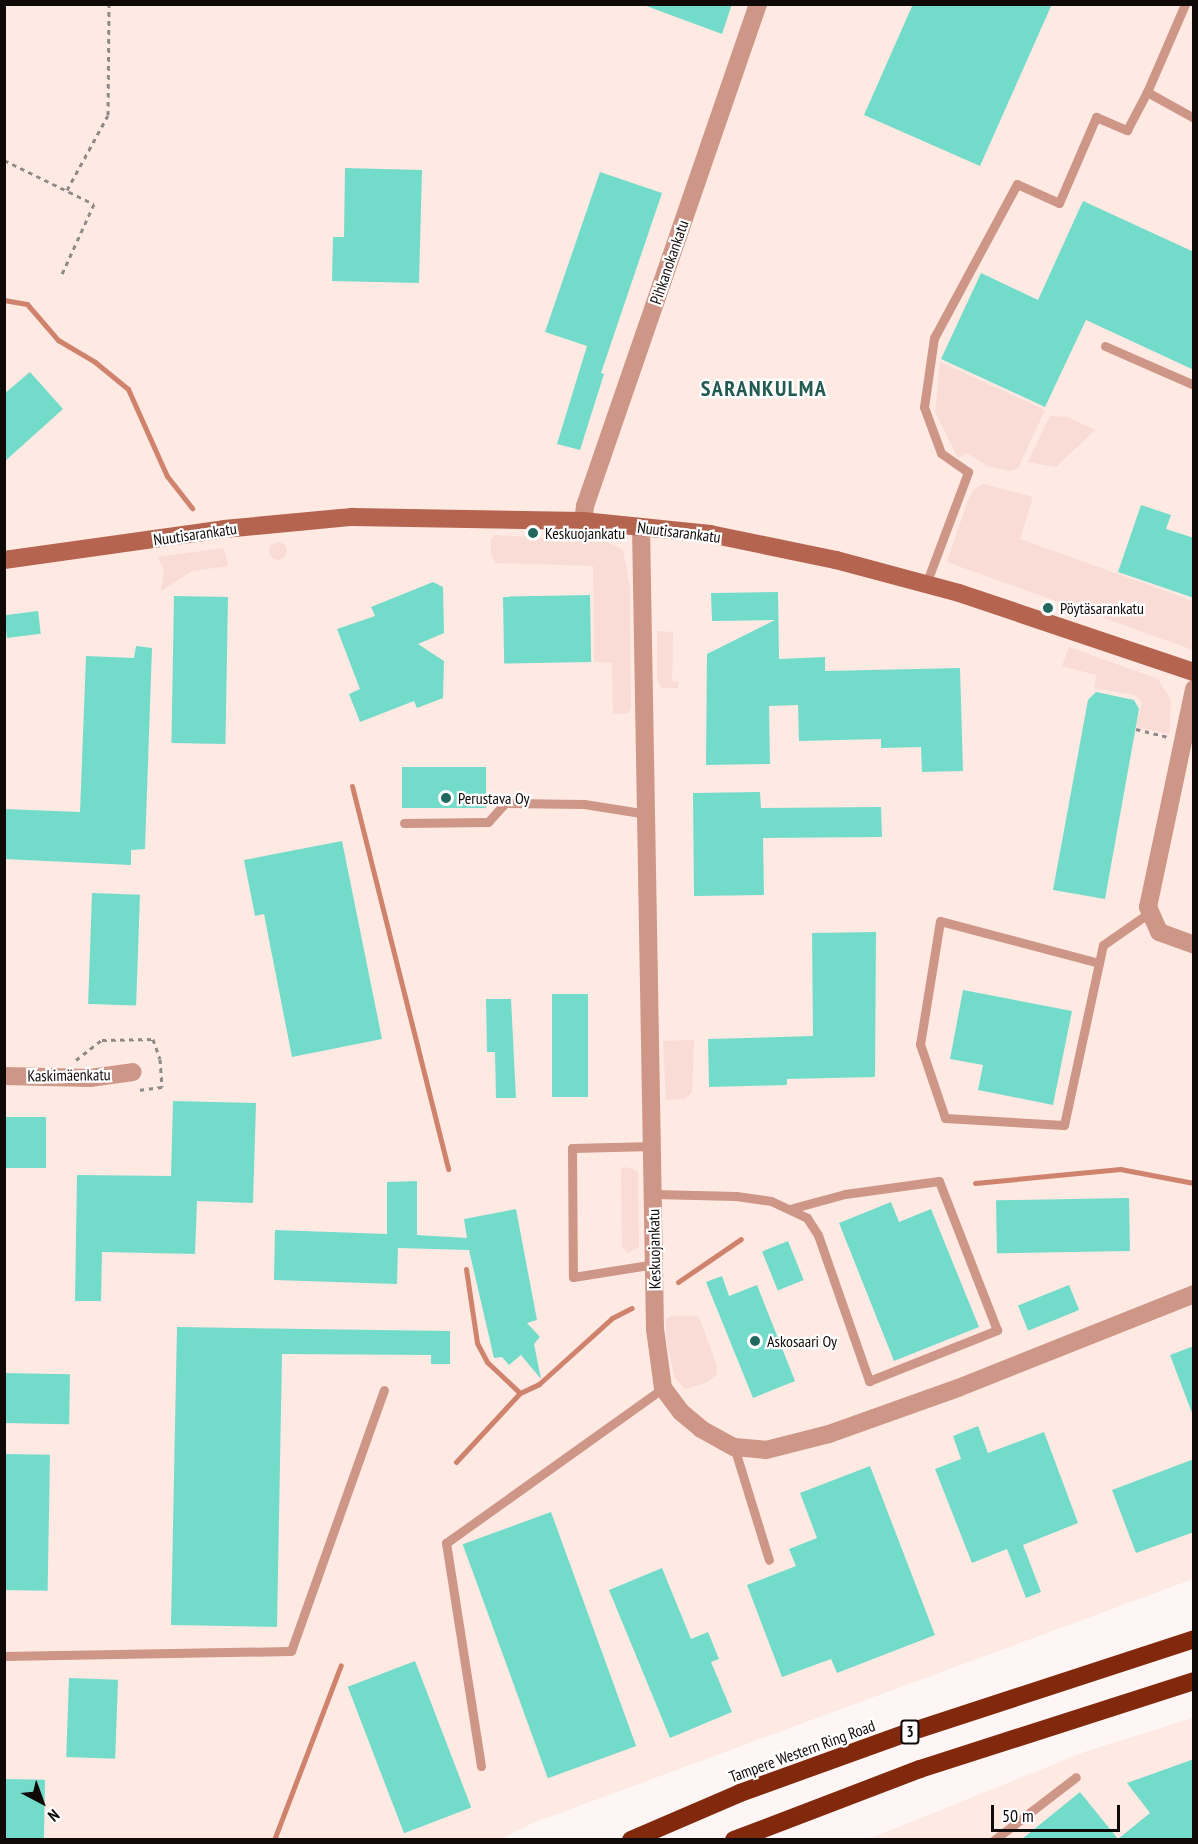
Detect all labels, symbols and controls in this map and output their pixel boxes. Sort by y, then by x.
street label: Pihkanokankatu [646,217,692,307]
district label: SARANKULMA [701,376,827,402]
street label: Nuutisarankatu [636,517,722,547]
street label: Nuutisarankatu [152,519,238,549]
place label: Keskuojankatu [545,523,625,543]
marker: Keskuojankatu [526,526,540,540]
place label: Pöytäsarankatu [1060,598,1144,618]
marker: Pöytäsarankatu [1041,601,1055,615]
place label: Perustava Oy [458,788,530,808]
marker: Perustava Oy [439,791,453,805]
street label: Kaskimäenkatu [27,1065,111,1085]
street label: Keskuojankatu [644,1209,664,1289]
place label: Askosaari Oy [767,1331,837,1351]
marker: Askosaari Oy [748,1334,762,1348]
street label: Tampere Western Ring Road [726,1716,878,1786]
road number: 3 [900,1720,920,1744]
north arrow [12,1772,72,1832]
scale bar [994,1793,1123,1831]
text: 50 m [1002,1804,1034,1827]
text: N [44,1805,64,1826]

